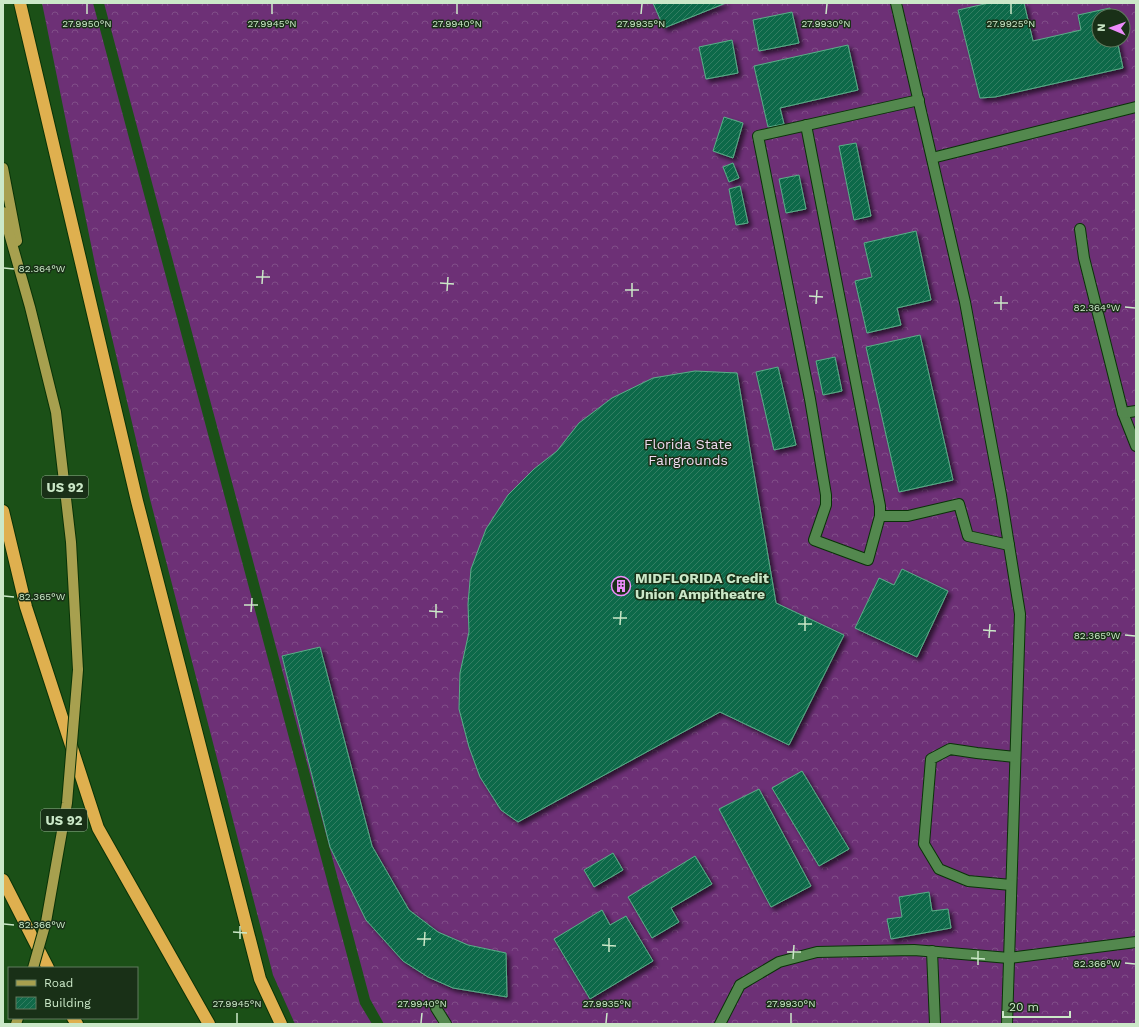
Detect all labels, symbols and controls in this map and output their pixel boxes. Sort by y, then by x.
north arrow [1091,8,1131,48]
text: 27.9950°N [62,18,112,29]
text: 27.9945°N [247,18,297,29]
text: 27.9940°N [432,18,482,29]
text: 27.9935°N [617,18,665,29]
text: 27.9930°N [801,18,851,29]
text: 27.9925°N [987,18,1035,29]
text: N [1095,23,1108,32]
text: 82.364°W [19,263,66,274]
text: 82.364°W [1074,302,1121,313]
park label: Florida State Fairgrounds [644,436,732,468]
road number: US 92 [42,476,88,498]
place label: MIDFLORIDA Credit Union Ampitheatre [635,570,769,602]
building icon: MIDFLORIDA Credit Union Ampitheatre [610,575,632,597]
text: 82.365°W [19,591,66,602]
text: 82.365°W [1074,630,1121,641]
road number: US 92 [41,809,87,831]
text: 82.366°W [19,919,66,930]
text: 82.366°W [1074,958,1121,969]
legend [8,967,138,1019]
text: Road [44,976,73,990]
scale bar [1003,993,1070,1019]
text: Building [44,996,91,1010]
text: 27.9945°N [212,998,262,1009]
text: 27.9940°N [397,998,447,1009]
text: 27.9935°N [583,998,631,1009]
text: 27.9930°N [766,998,816,1009]
text: 20 m [1009,1000,1039,1014]

